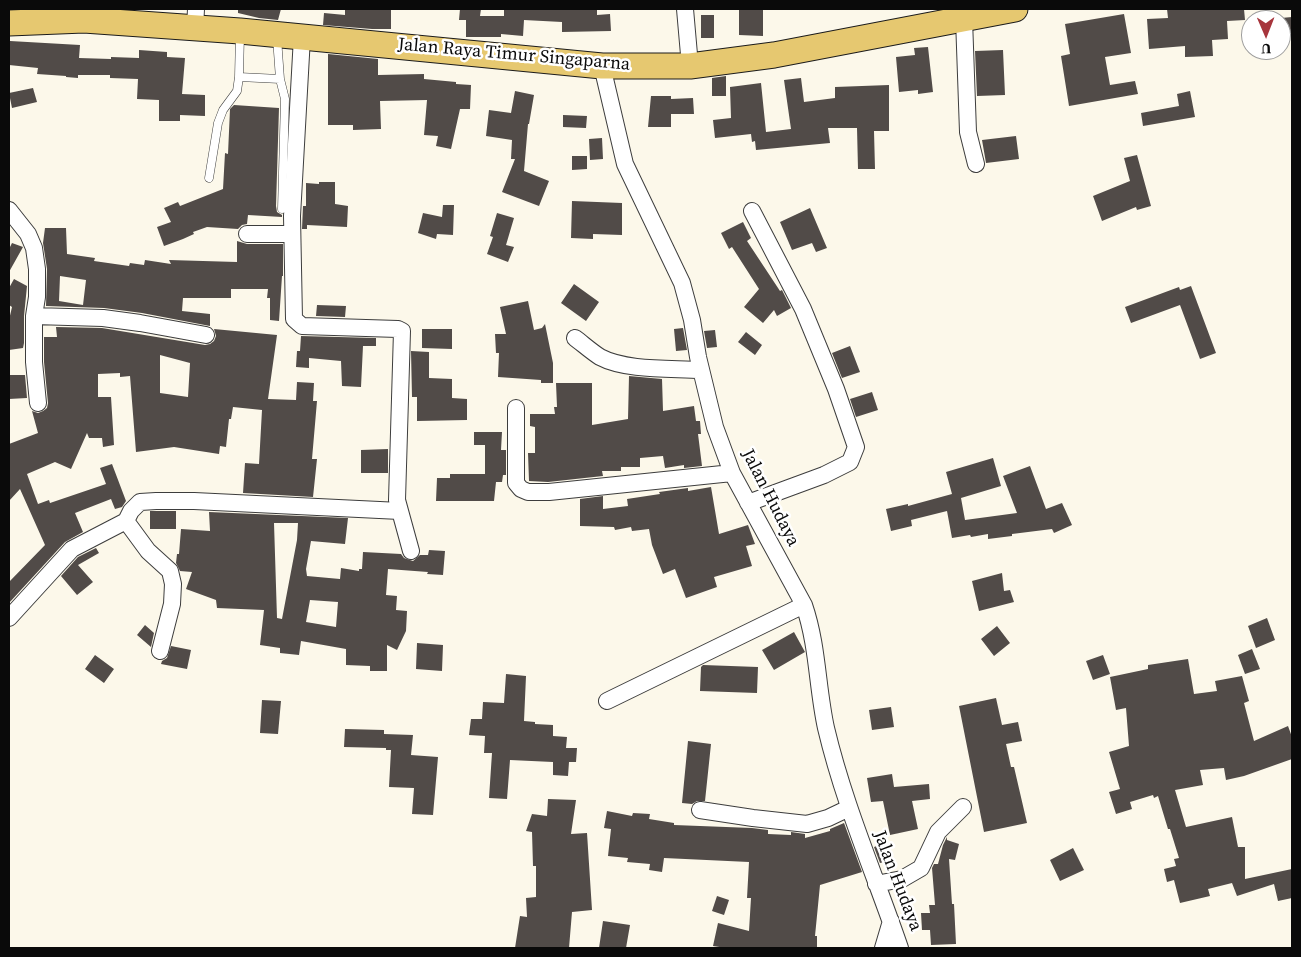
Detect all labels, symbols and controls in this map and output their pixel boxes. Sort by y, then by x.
north arrow [1241,10,1291,60]
street label: Jalan Raya Timur Singaparna [397,34,631,76]
text: U [1261,39,1272,59]
street label: Jalan Hudaya [736,446,804,550]
street label: Jalan Hudaya [868,828,926,934]

